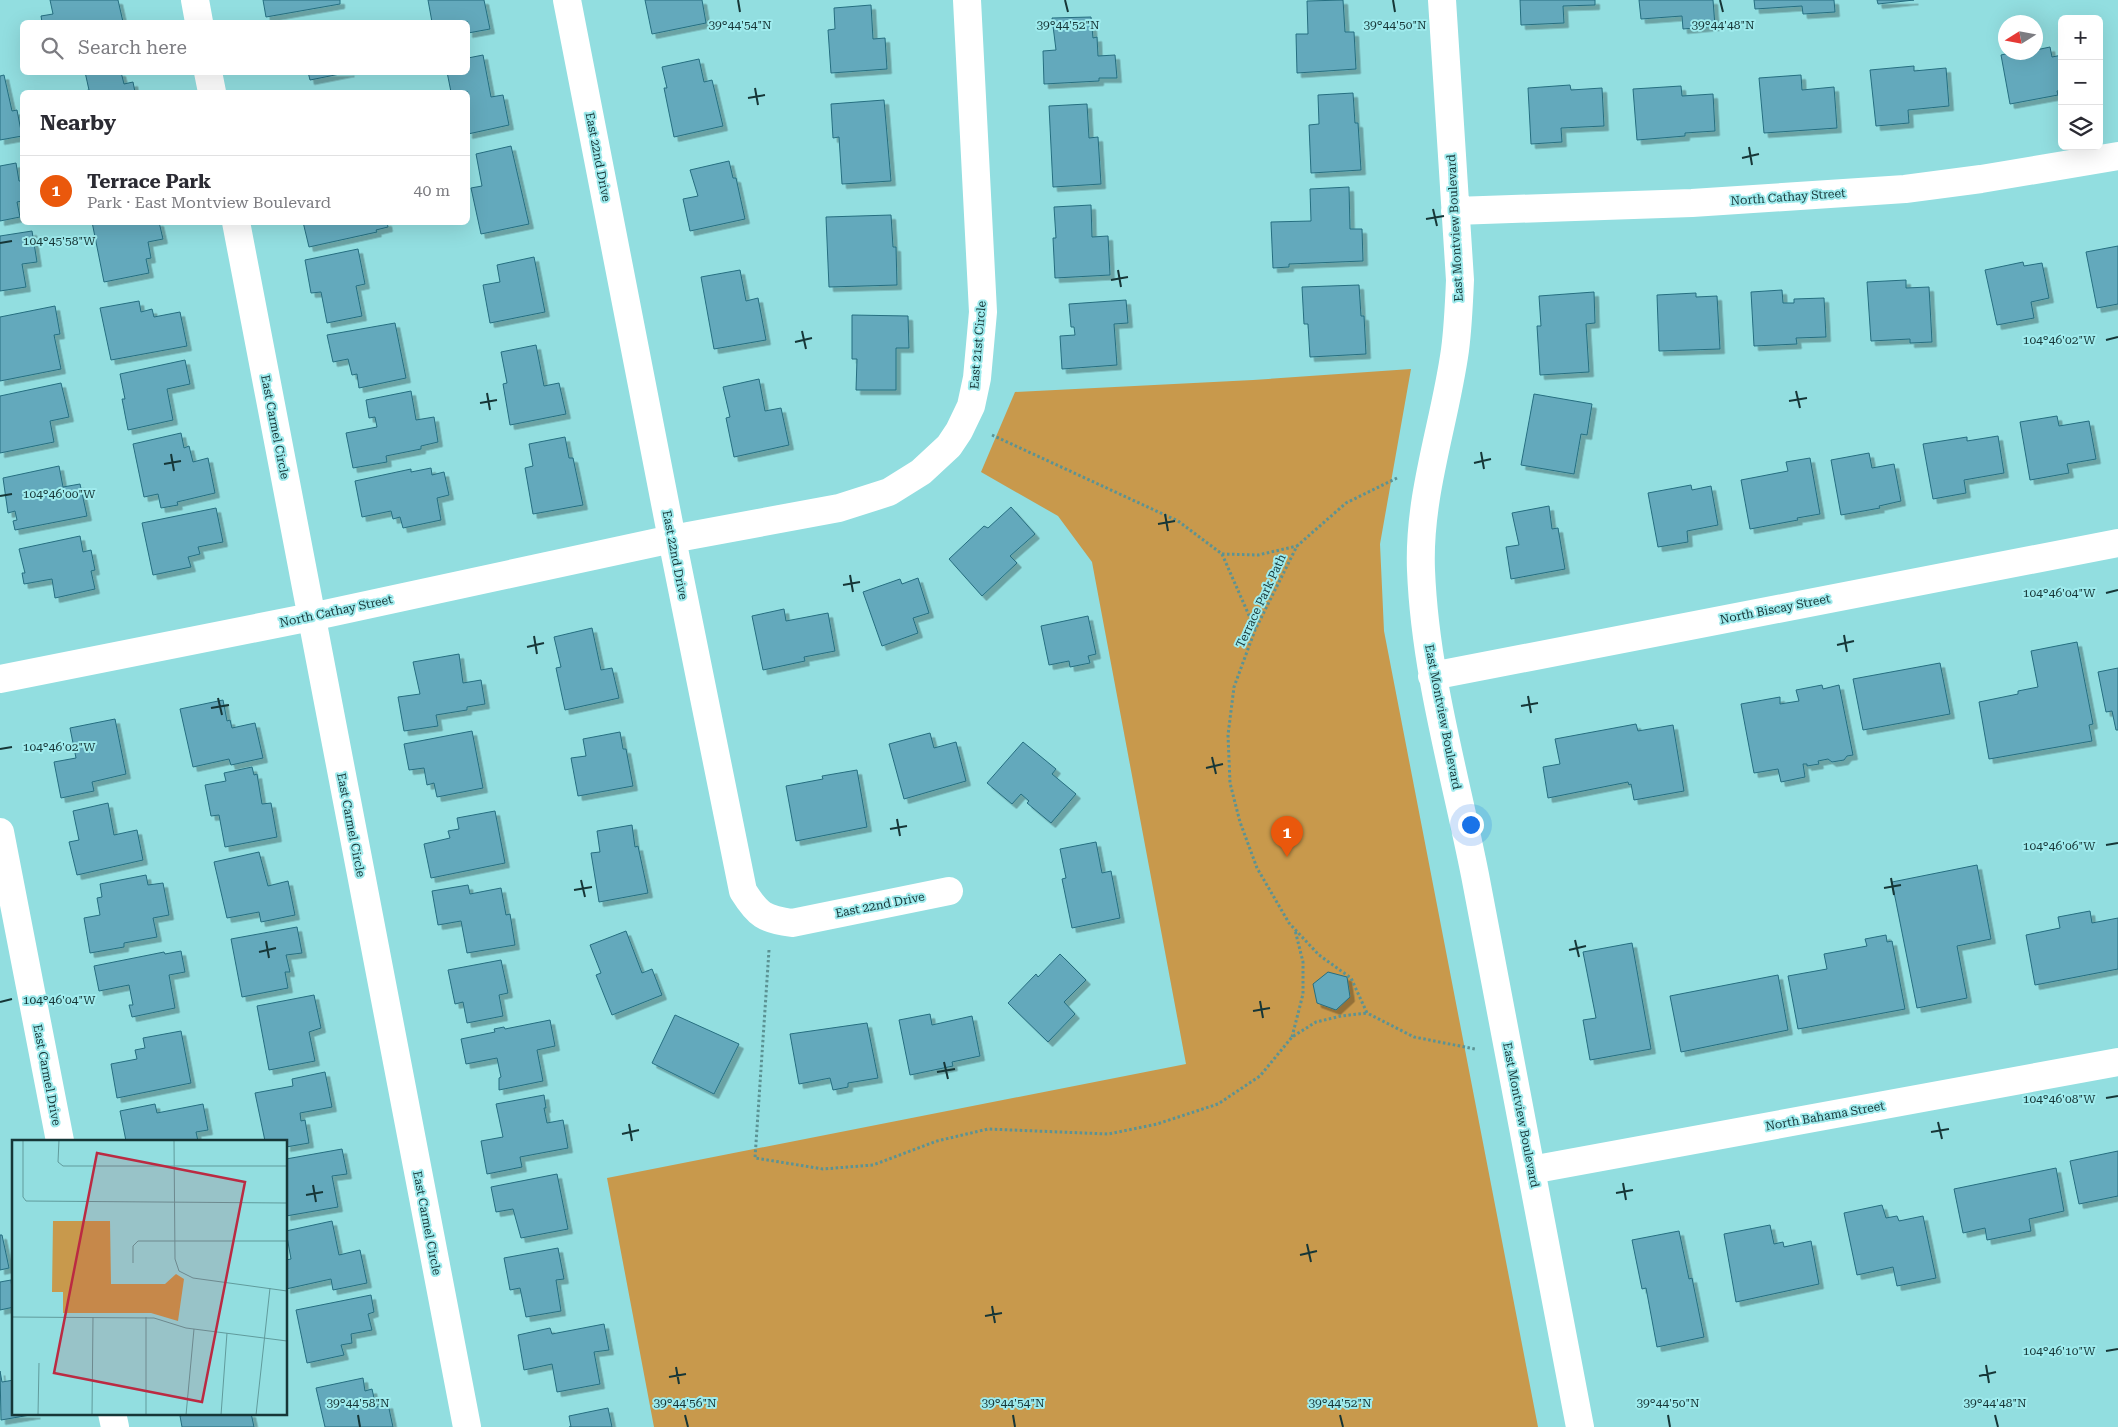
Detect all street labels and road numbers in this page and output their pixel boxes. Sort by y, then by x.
street label: East 22nd Drive [582,111,614,203]
street label: East Montview Boulevard [1444,154,1466,302]
street label: North Cathay Street [1730,186,1846,208]
street label: East 21st Circle [967,300,989,390]
street label: East Carmel Circle [258,374,292,481]
street label: East 22nd Drive [659,509,691,601]
street label: Terrace Park Path [1233,552,1289,650]
street label: North Biscay Street [1719,591,1832,627]
street label: North Cathay Street [278,592,394,630]
street label: East Montview Boulevard [1422,643,1464,791]
street label: East Carmel Circle [334,772,368,879]
street label: East 22nd Drive [834,889,926,921]
street label: East Carmel Drive [30,1023,64,1127]
street label: East Montview Boulevard [1500,1041,1542,1189]
street label: North Bahama Street [1764,1099,1886,1133]
street label: East Carmel Circle [410,1170,444,1277]

